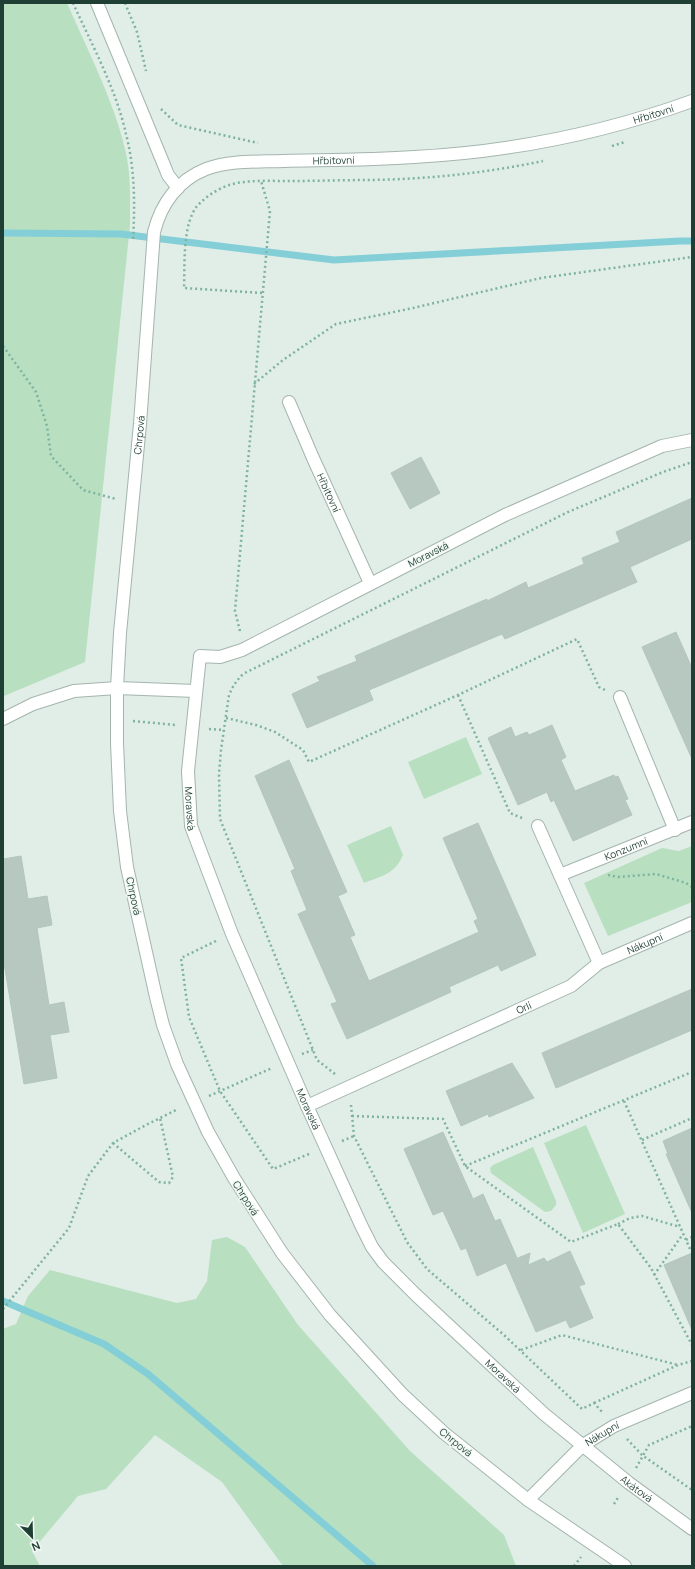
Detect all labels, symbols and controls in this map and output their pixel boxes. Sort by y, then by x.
street label: Hřbitovní [631,101,676,127]
street label: Hřbitovní [313,153,355,167]
street label: Chrpová [130,415,148,455]
street label: Hřbitovní [314,471,344,515]
street label: Moravská [405,538,451,570]
street label: Moravská [182,786,199,833]
street label: Konzumní [602,833,650,864]
street label: Chrpová [123,876,145,916]
street label: Nákupní [625,929,665,957]
street label: Orlí [514,998,534,1017]
street label: Moravská [293,1086,324,1132]
street label: Chrpová [230,1178,262,1218]
street label: Moravská [482,1356,524,1396]
street label: Nákupní [582,1417,622,1449]
street label: Chrpová [437,1424,475,1460]
street label: Akátová [618,1472,656,1505]
north arrow [12,1517,52,1557]
text: N [29,1538,43,1555]

